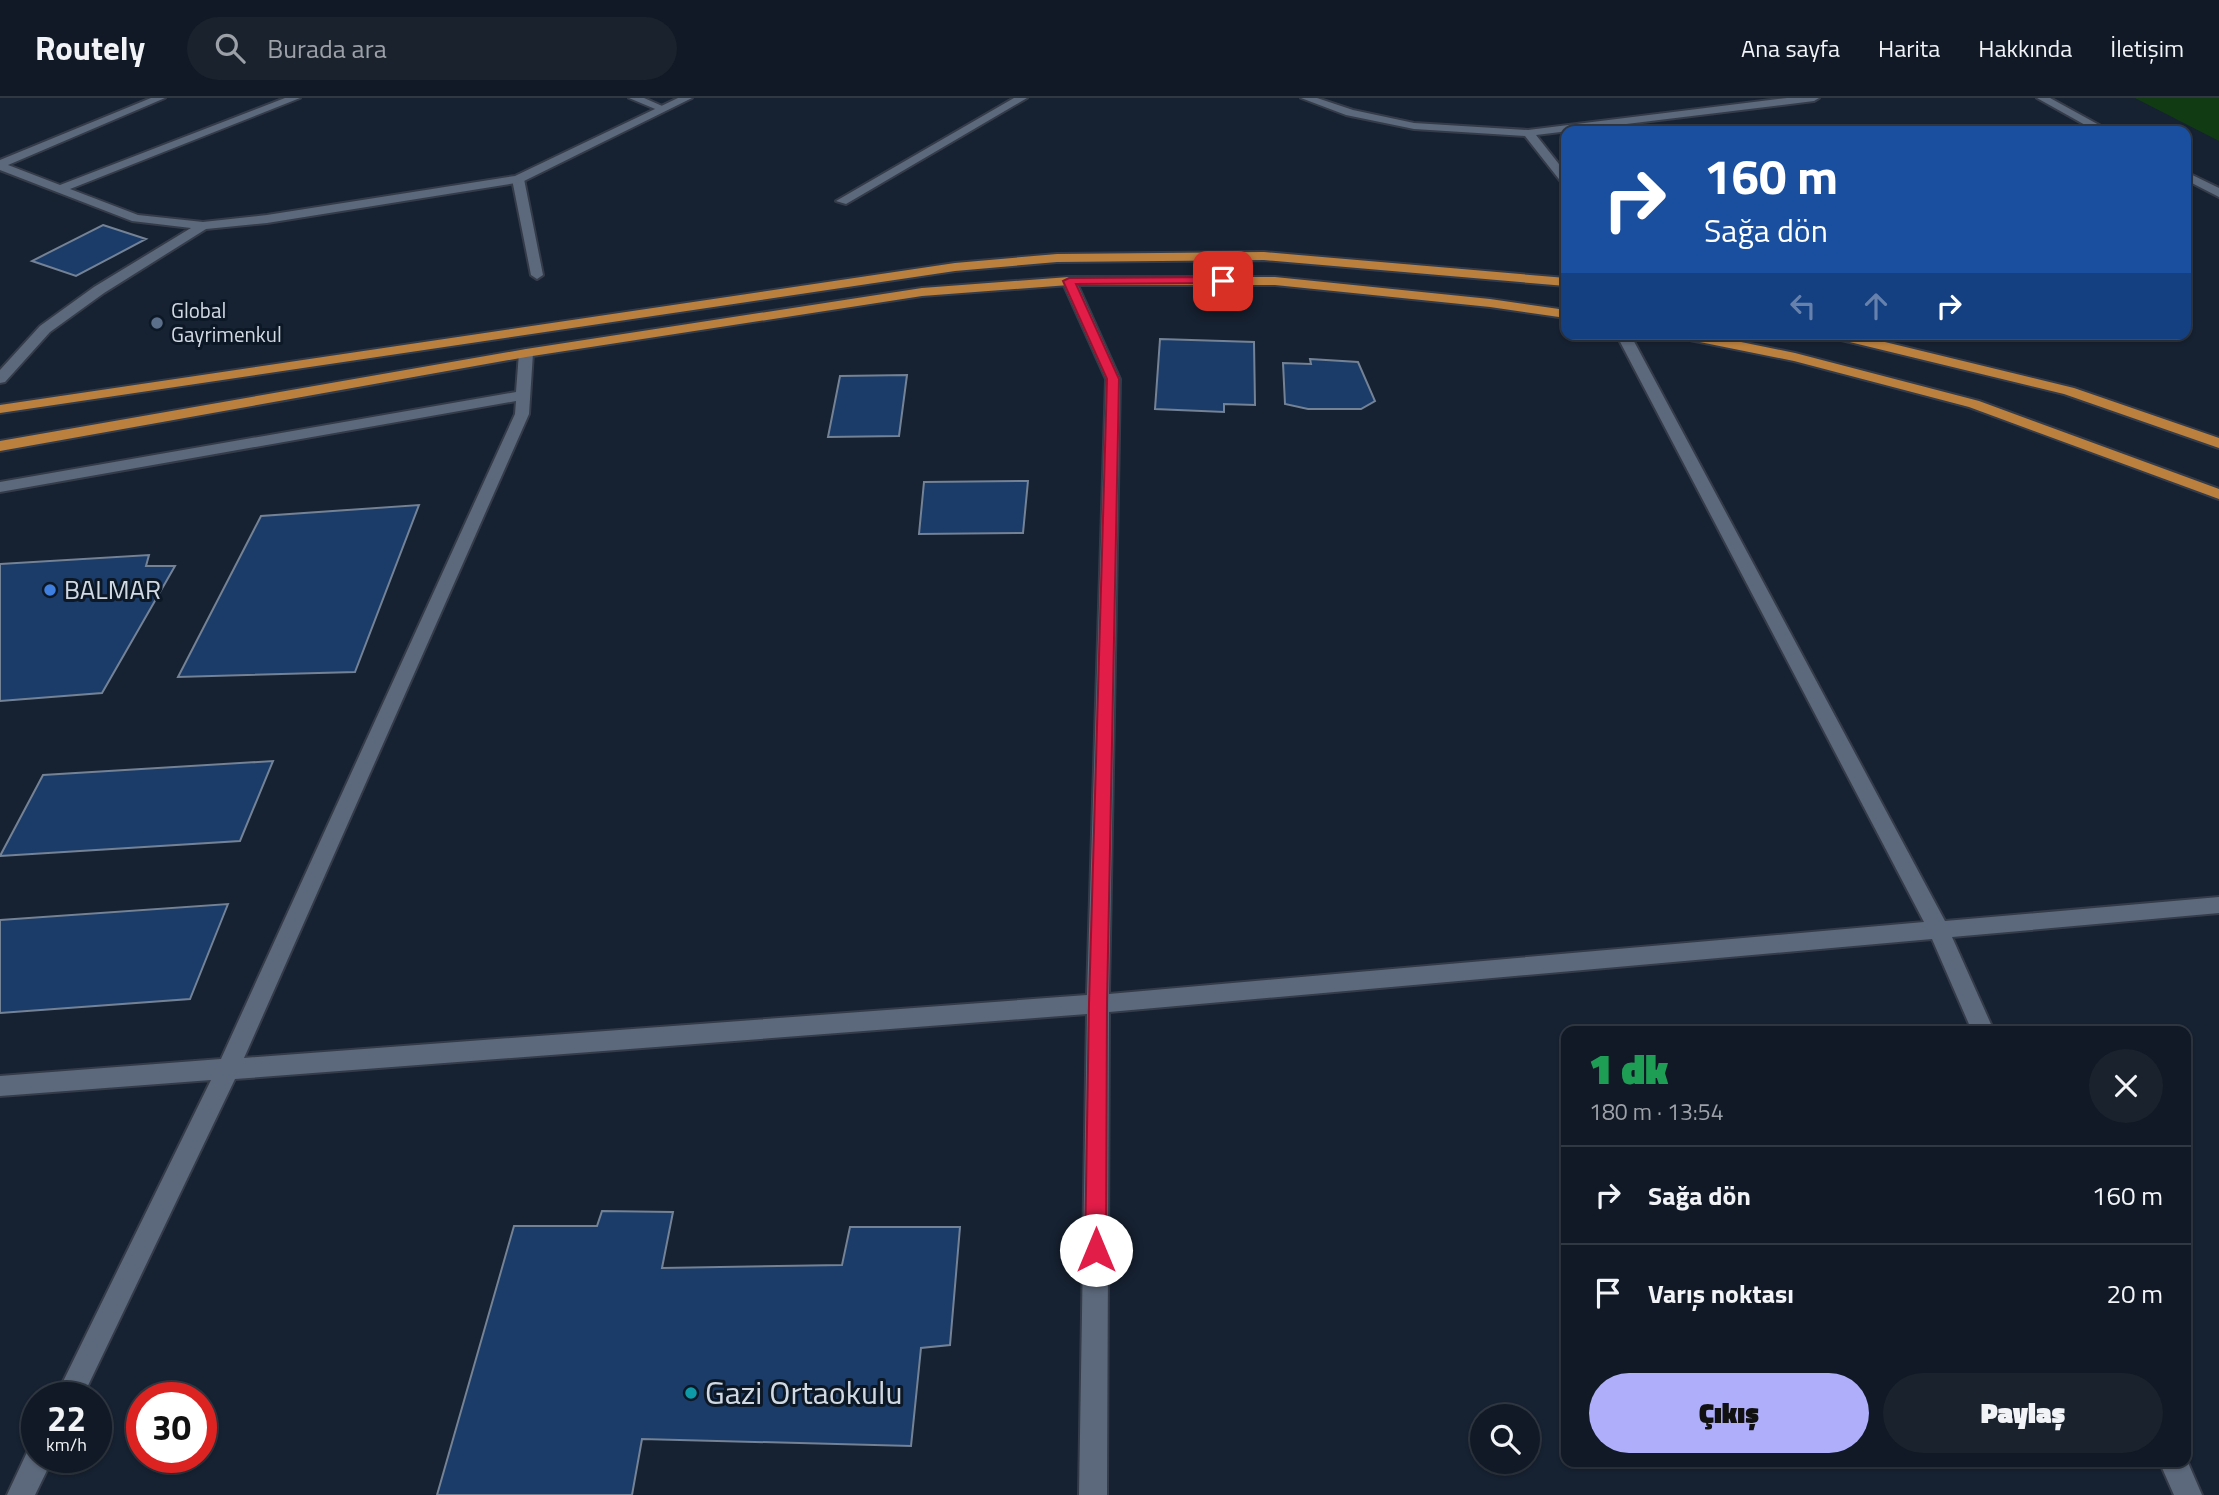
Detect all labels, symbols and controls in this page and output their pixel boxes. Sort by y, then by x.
search box [187,17,677,80]
text: Routely [35,23,145,73]
icon: search [211,29,249,67]
text: Burada ara [267,29,387,68]
text: Ana sayfa [1741,30,1840,66]
text: Harita [1878,30,1940,66]
text: Hakkında [1978,30,2072,66]
text: İletişim [2110,30,2184,66]
text: 160 m [1704,138,1838,213]
icon: right [1589,154,1680,245]
text: Sağa dön [1704,206,1828,254]
pin [1193,251,1253,311]
icon: arrive [1204,262,1242,300]
icon: left [1784,287,1822,325]
icon: ahead [1857,287,1895,325]
icon: right [1930,287,1968,325]
place label: Global Gayrimenkul [171,294,282,350]
marker: Global Gayrimenkul [149,315,165,331]
place label: BALMAR [64,570,161,609]
marker: BALMAR [42,582,58,598]
text: 1 dk [1589,1036,1668,1100]
button: close [2089,1049,2163,1123]
text: 180 m · 13:54 [1589,1094,1724,1129]
icon: right [1589,1176,1627,1214]
text: Sağa dön [1648,1176,1751,1215]
text: 160 m [2092,1176,2163,1215]
position arrow [1059,1213,1133,1287]
icon: arrive [1589,1274,1627,1312]
text: Varış noktası [1648,1274,1794,1313]
text: 20 m [2106,1274,2163,1313]
place label: Gazi Ortaokulu [705,1368,902,1416]
button: Çıkış [1589,1373,1869,1453]
button: Paylaş [1883,1373,2163,1453]
speed limit sign: 30 [126,1382,217,1473]
marker: Gazi Ortaokulu [683,1385,699,1401]
text: 22 [47,1391,86,1445]
map controls [1470,1404,1540,1474]
button: search [1470,1404,1540,1474]
text: km/h [46,1431,87,1458]

